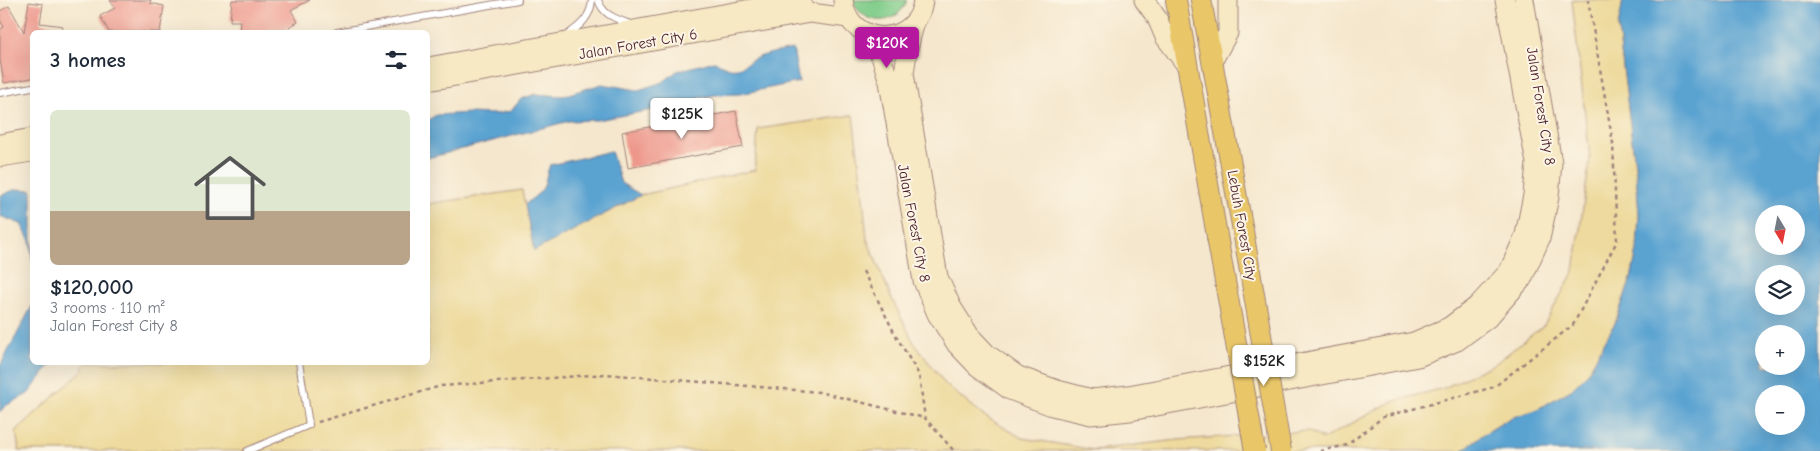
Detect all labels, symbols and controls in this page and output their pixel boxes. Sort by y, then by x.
street label: Jalan Forest City 6 [577,25,699,63]
pin: $120K [852,27,922,69]
text: $120K [866,34,908,52]
street label: Jalan Forest City 8 [1523,45,1559,167]
icon: filters [382,46,410,74]
text: 3 homes [50,48,126,72]
pin: $125K [647,98,717,140]
text: $125K [661,105,703,123]
icon: home [185,143,275,233]
street label: Jalan Forest City 8 [894,163,934,283]
street label: Lebuh Forest City [1223,168,1261,282]
north arrow [1755,205,1805,255]
map controls [1755,205,1805,435]
button: layers [1755,265,1805,315]
text: $120,000 [50,275,133,299]
text: 3 rooms · 110 m² [50,299,165,317]
text: Jalan Forest City 8 [50,317,178,335]
button: + [1755,325,1805,375]
pin: $152K [1229,344,1299,387]
text: $152K [1243,352,1285,370]
button: − [1755,385,1805,435]

